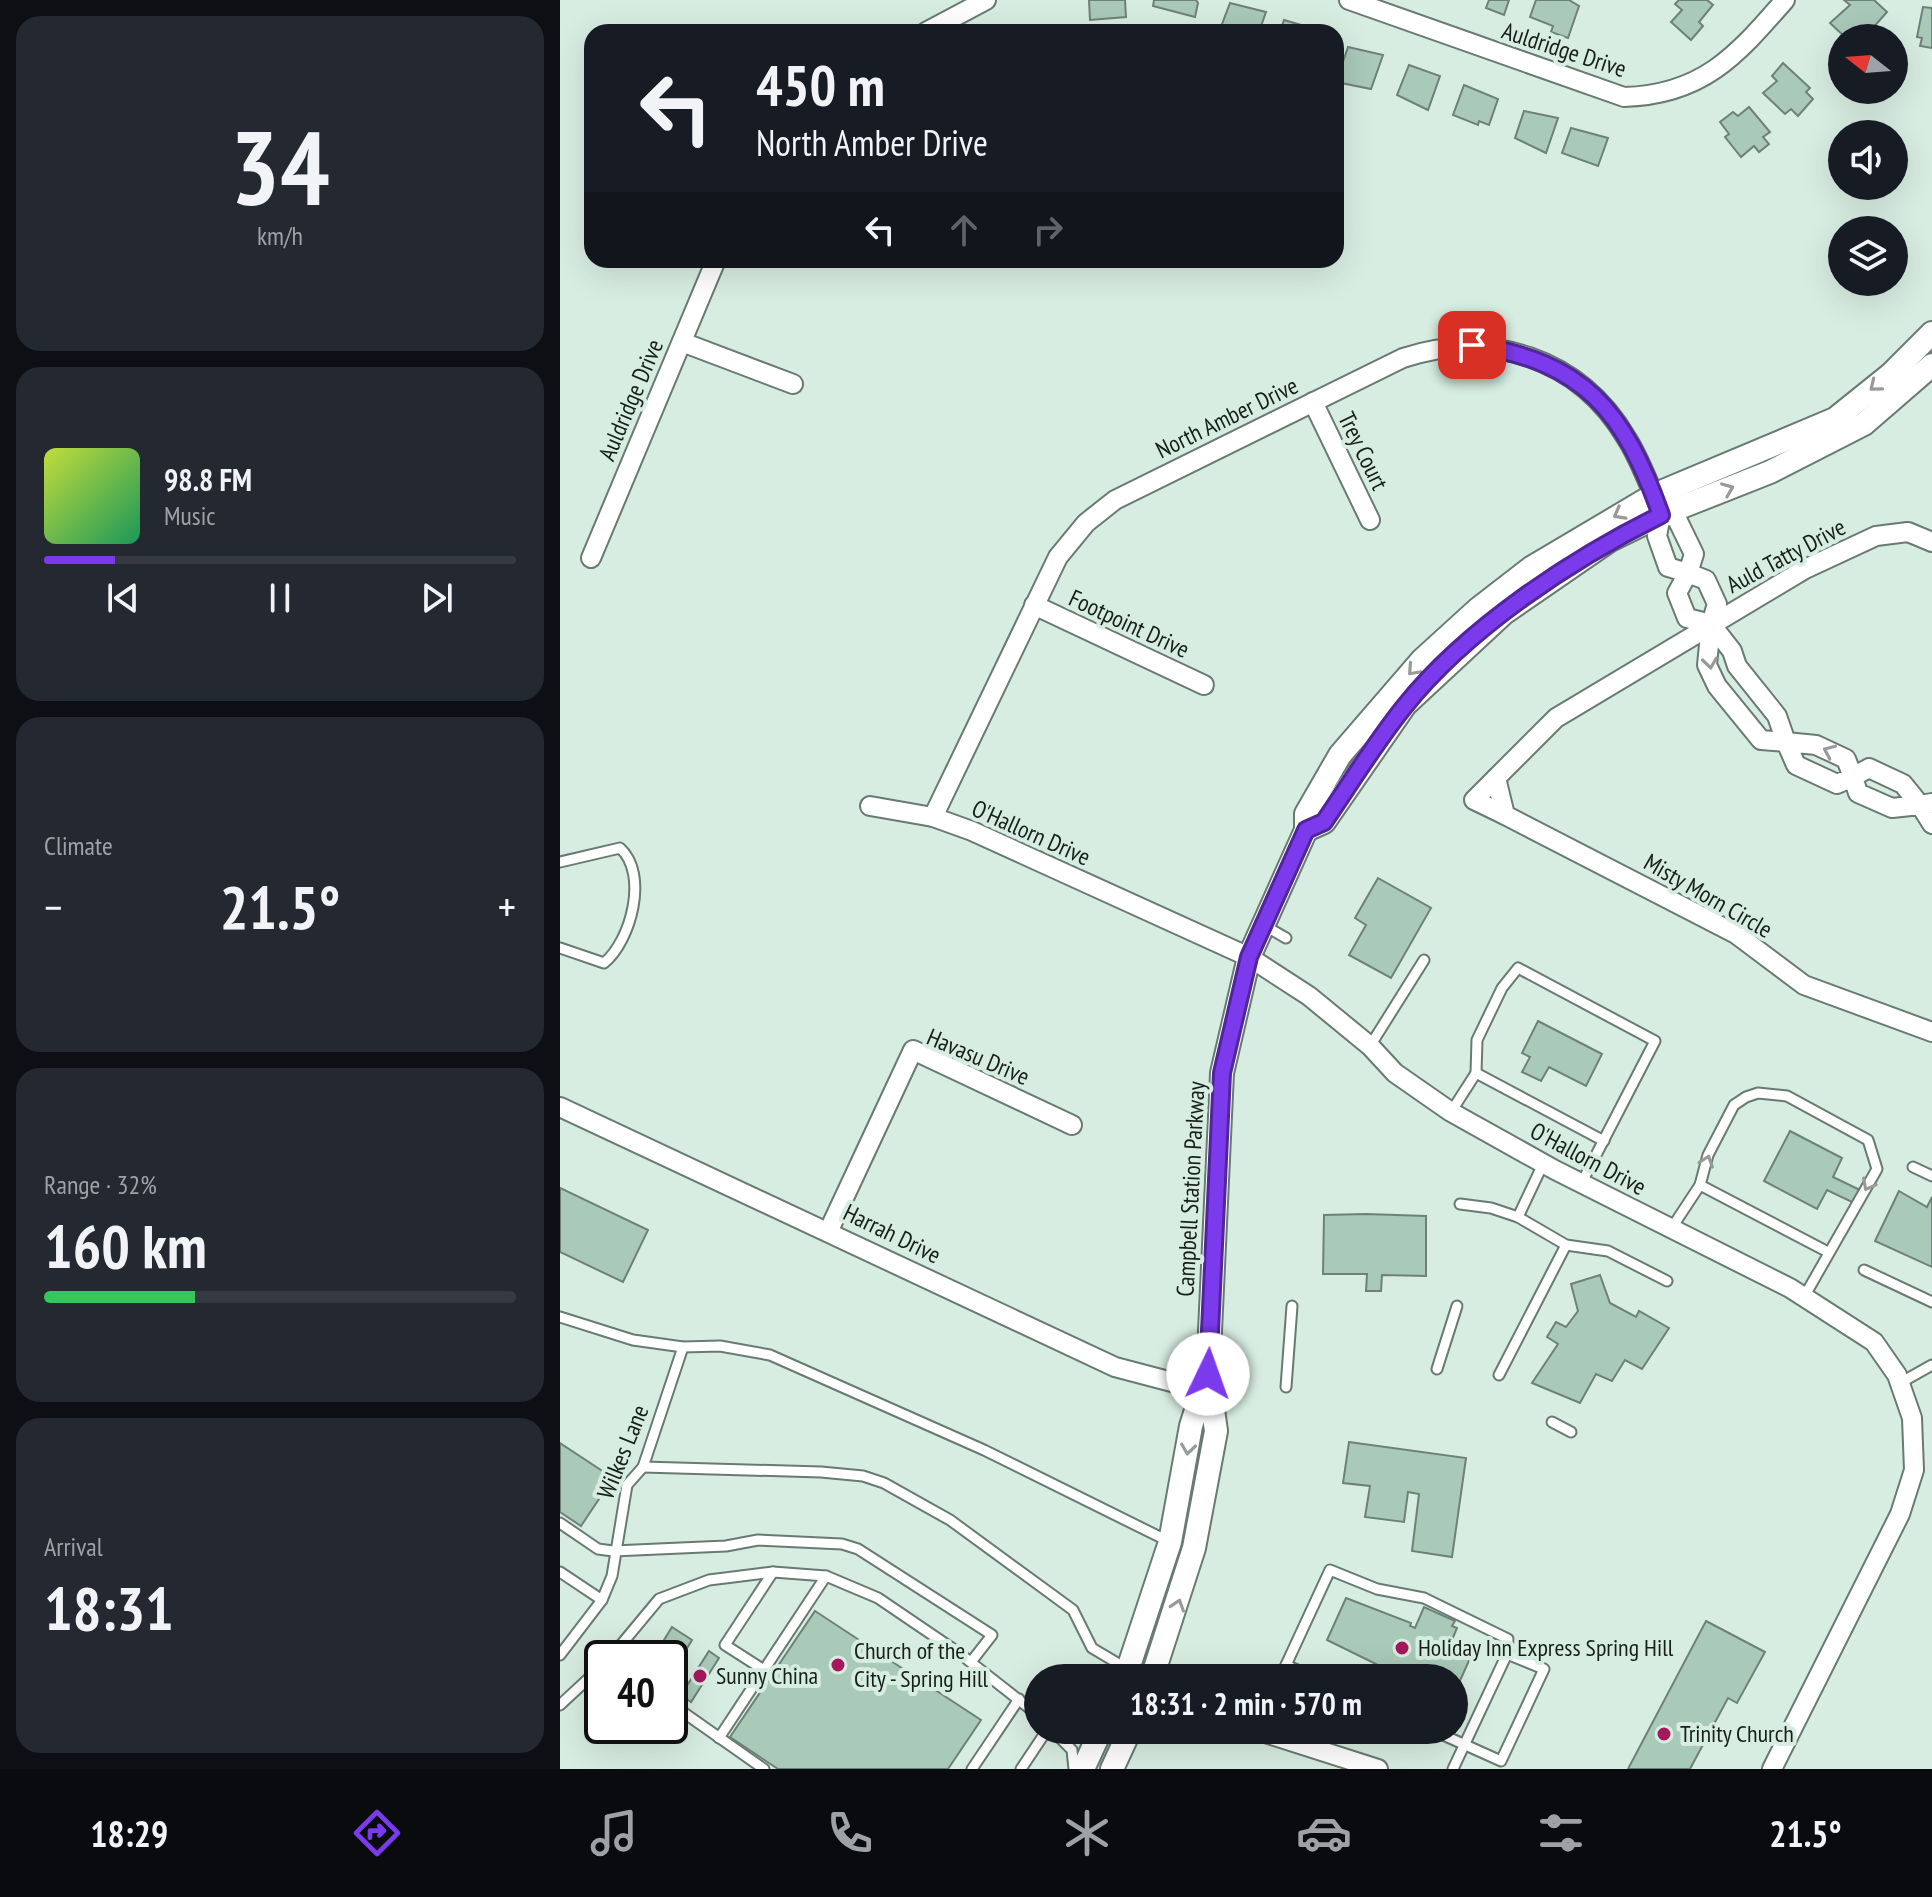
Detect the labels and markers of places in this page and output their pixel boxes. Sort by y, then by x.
pin [1438,311,1506,379]
place label: Holiday Inn Express Spring Hill [1418,1632,1674,1663]
place label: Church of the City - Spring Hill [854,1635,988,1694]
marker: Holiday Inn Express Spring Hill [1393,1639,1411,1657]
marker: Church of the City - Spring Hill [829,1656,847,1674]
place label: Sunny China [716,1660,818,1691]
marker: Sunny China [691,1667,709,1685]
place label: Trinity Church [1680,1718,1794,1749]
marker: Trinity Church [1655,1725,1673,1743]

